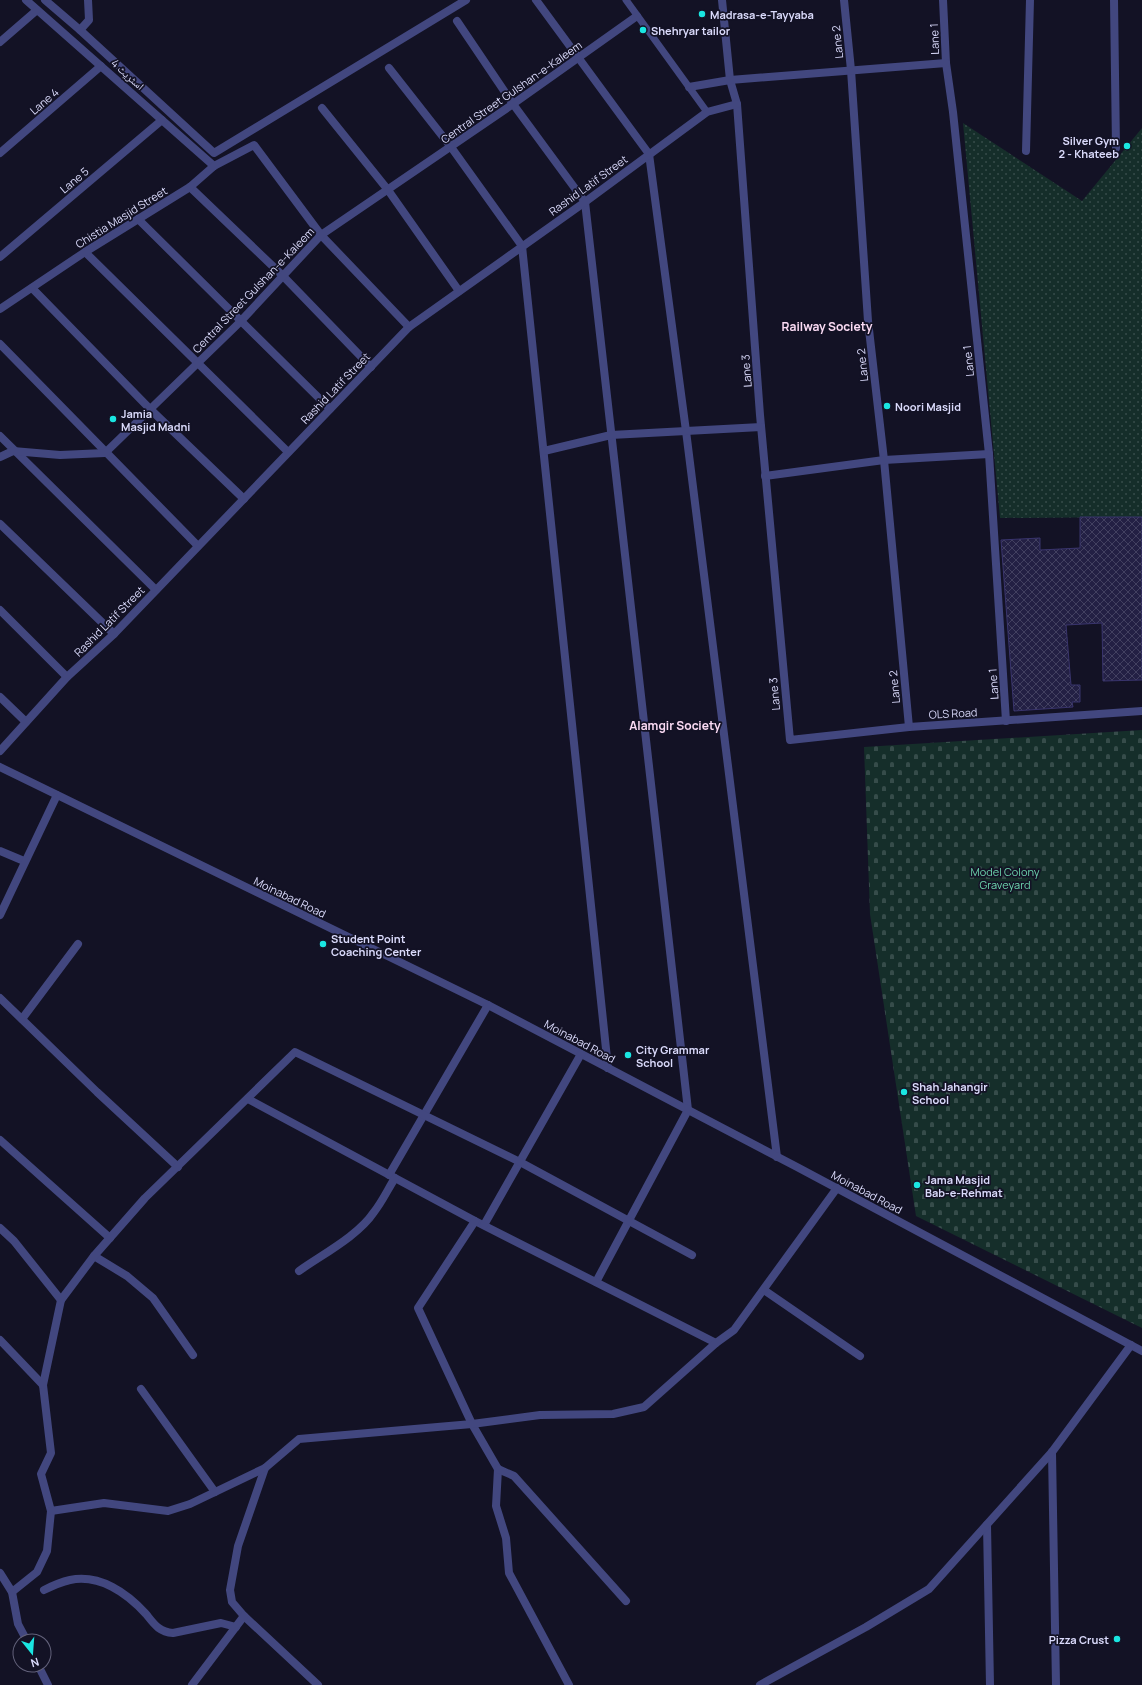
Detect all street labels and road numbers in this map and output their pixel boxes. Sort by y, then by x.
street label: Lane 1 [926,23,942,55]
street label: Lane 2 [828,25,846,59]
street label: Central Street Gulshan-e-Kaleem [438,37,584,147]
street label: اسٹریٹ 4 [108,55,148,93]
street label: Lane 4 [26,84,62,118]
street label: Rashid Latif Street [546,151,630,219]
street label: Lane 5 [56,164,92,196]
street label: Chistia Masjid Street [72,183,170,251]
street label: Central Street Gulshan-e-Kaleem [189,224,317,356]
street label: Lane 1 [959,345,977,377]
street label: Lane 2 [853,348,871,382]
street label: Rashid Latif Street [297,349,373,427]
street label: Lane 3 [737,354,755,388]
street label: Rashid Latif Street [71,583,147,659]
street label: Lane 1 [984,668,1002,700]
street label: Lane 2 [885,670,903,704]
street label: Lane 3 [765,677,783,711]
street label: OLS Road [928,704,978,722]
street label: Moinabad Road [251,873,329,921]
street label: Moinabad Road [542,1016,618,1066]
street label: Moinabad Road [829,1167,905,1217]

